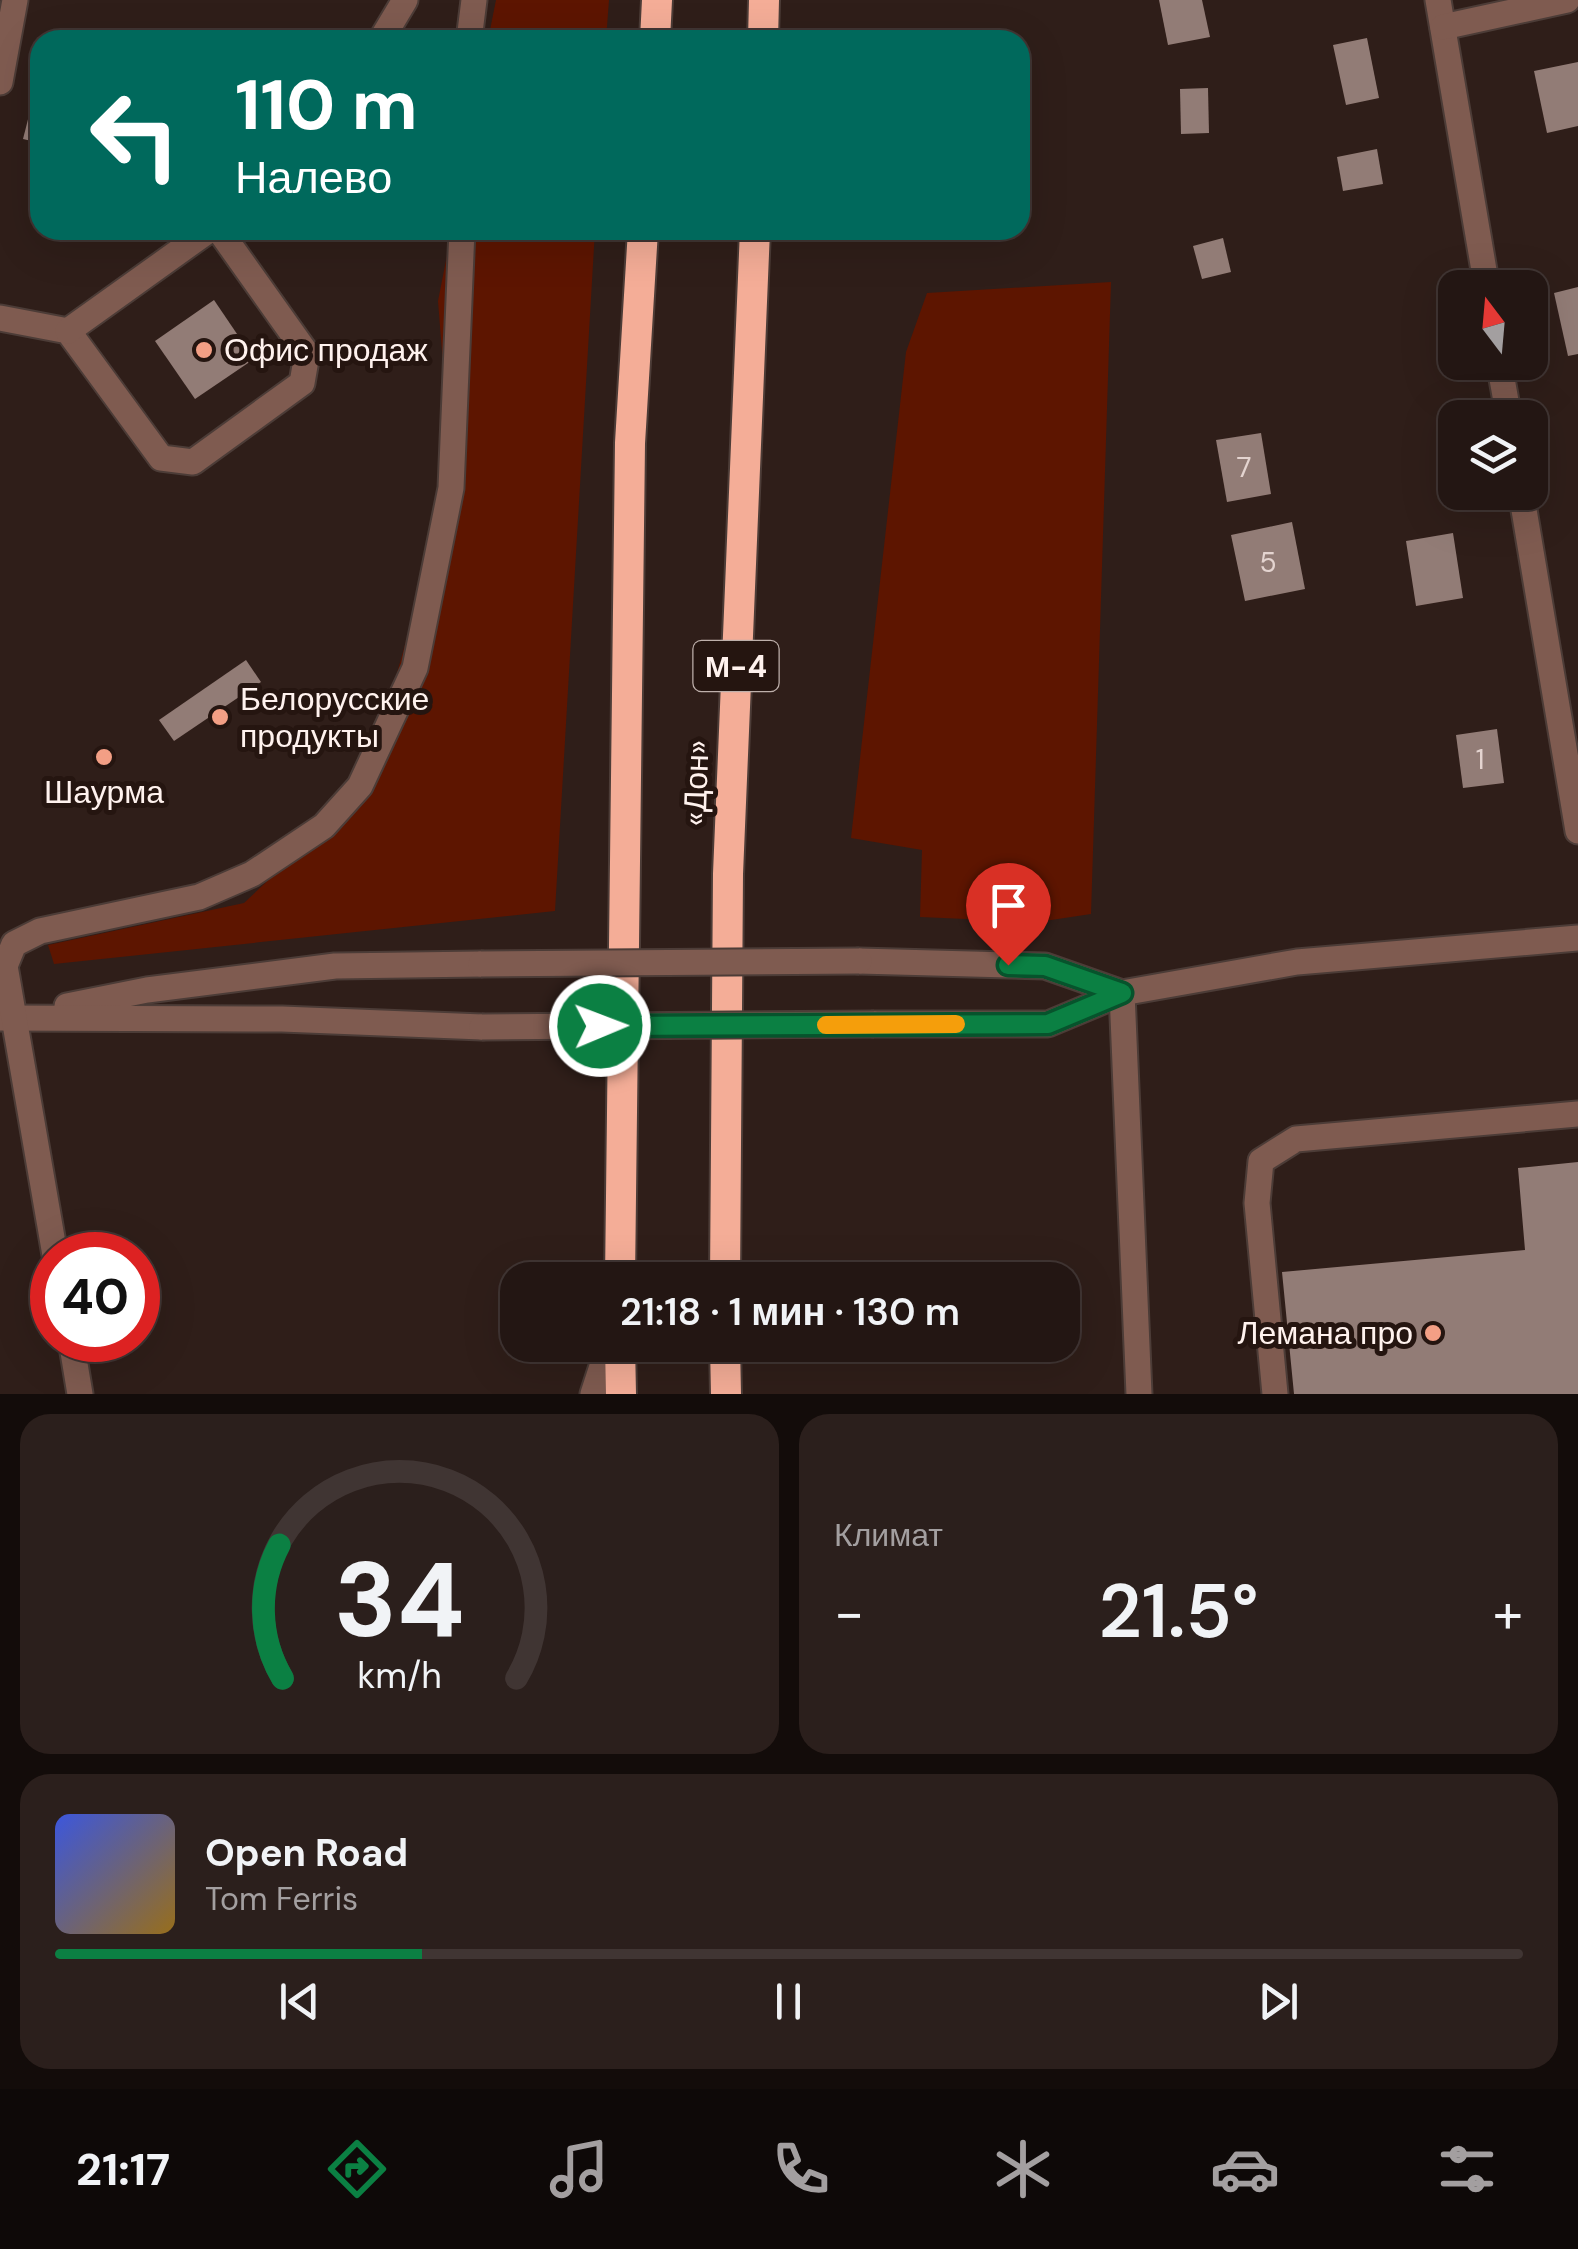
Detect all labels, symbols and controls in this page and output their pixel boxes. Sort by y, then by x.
text: 110 m [235,60,418,151]
icon: left [70,70,200,200]
text: Налево [235,148,392,207]
north arrow [1438,270,1548,380]
map controls [1438,270,1548,510]
place label: Офис продаж [224,329,428,371]
marker: Офис продаж [193,339,215,361]
button: layers [1438,400,1548,510]
house number: 7 [1237,449,1251,486]
house number: 5 [1259,544,1277,581]
road number: М-4 [694,641,778,691]
place label: Белорусские продукты [240,678,429,757]
marker: Белорусские продукты [209,706,231,728]
street label: «Дон» [674,739,718,827]
house number: 1 [1476,741,1484,778]
marker: Шаурма [93,746,115,768]
place label: Шаурма [44,771,164,813]
pin [966,863,1051,966]
icon: arrive [981,878,1036,933]
position arrow [548,974,652,1078]
speed limit sign: 40 [30,1232,160,1362]
text: 21:18 · 1 мин · 130 m [620,1287,960,1337]
place label: Лемана про [1238,1312,1413,1354]
marker: Лемана про [1422,1322,1444,1344]
text: Климат [834,1514,943,1556]
text: 34 [334,1533,465,1668]
text: 21.5° [1098,1563,1259,1660]
text: − [834,1577,864,1649]
text: + [1493,1577,1523,1649]
text: km/h [357,1653,442,1699]
text: Open Road [205,1828,408,1878]
text: Tom Ferris [205,1878,358,1920]
icon: previous [272,1974,327,2029]
icon: pause [761,1974,816,2029]
icon: next [1251,1974,1306,2029]
icon: directions [322,2134,392,2204]
icon: music [544,2134,614,2204]
icon: phone [766,2134,836,2204]
icon: climate [988,2134,1058,2204]
icon: car [1210,2134,1280,2204]
icon: filters [1432,2134,1502,2204]
text: 21:17 [76,2140,170,2199]

